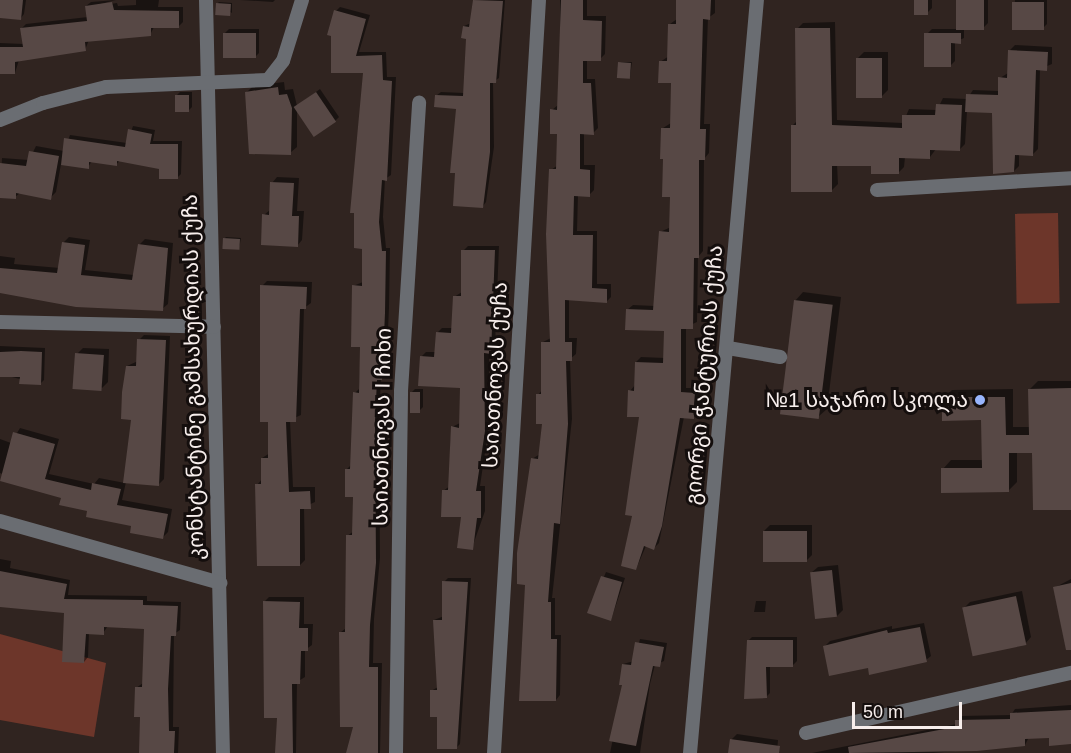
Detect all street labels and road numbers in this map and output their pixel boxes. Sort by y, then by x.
street label: კონსტანტინე გამსახურდიას ქუჩა [177,194,209,560]
street label: გიორგი ჭანტურიას ქუჩა [680,244,728,506]
street label: საიათნოვას ქუჩა [478,281,512,469]
street label: საიათნოვას I ჩიხი [368,328,396,526]

